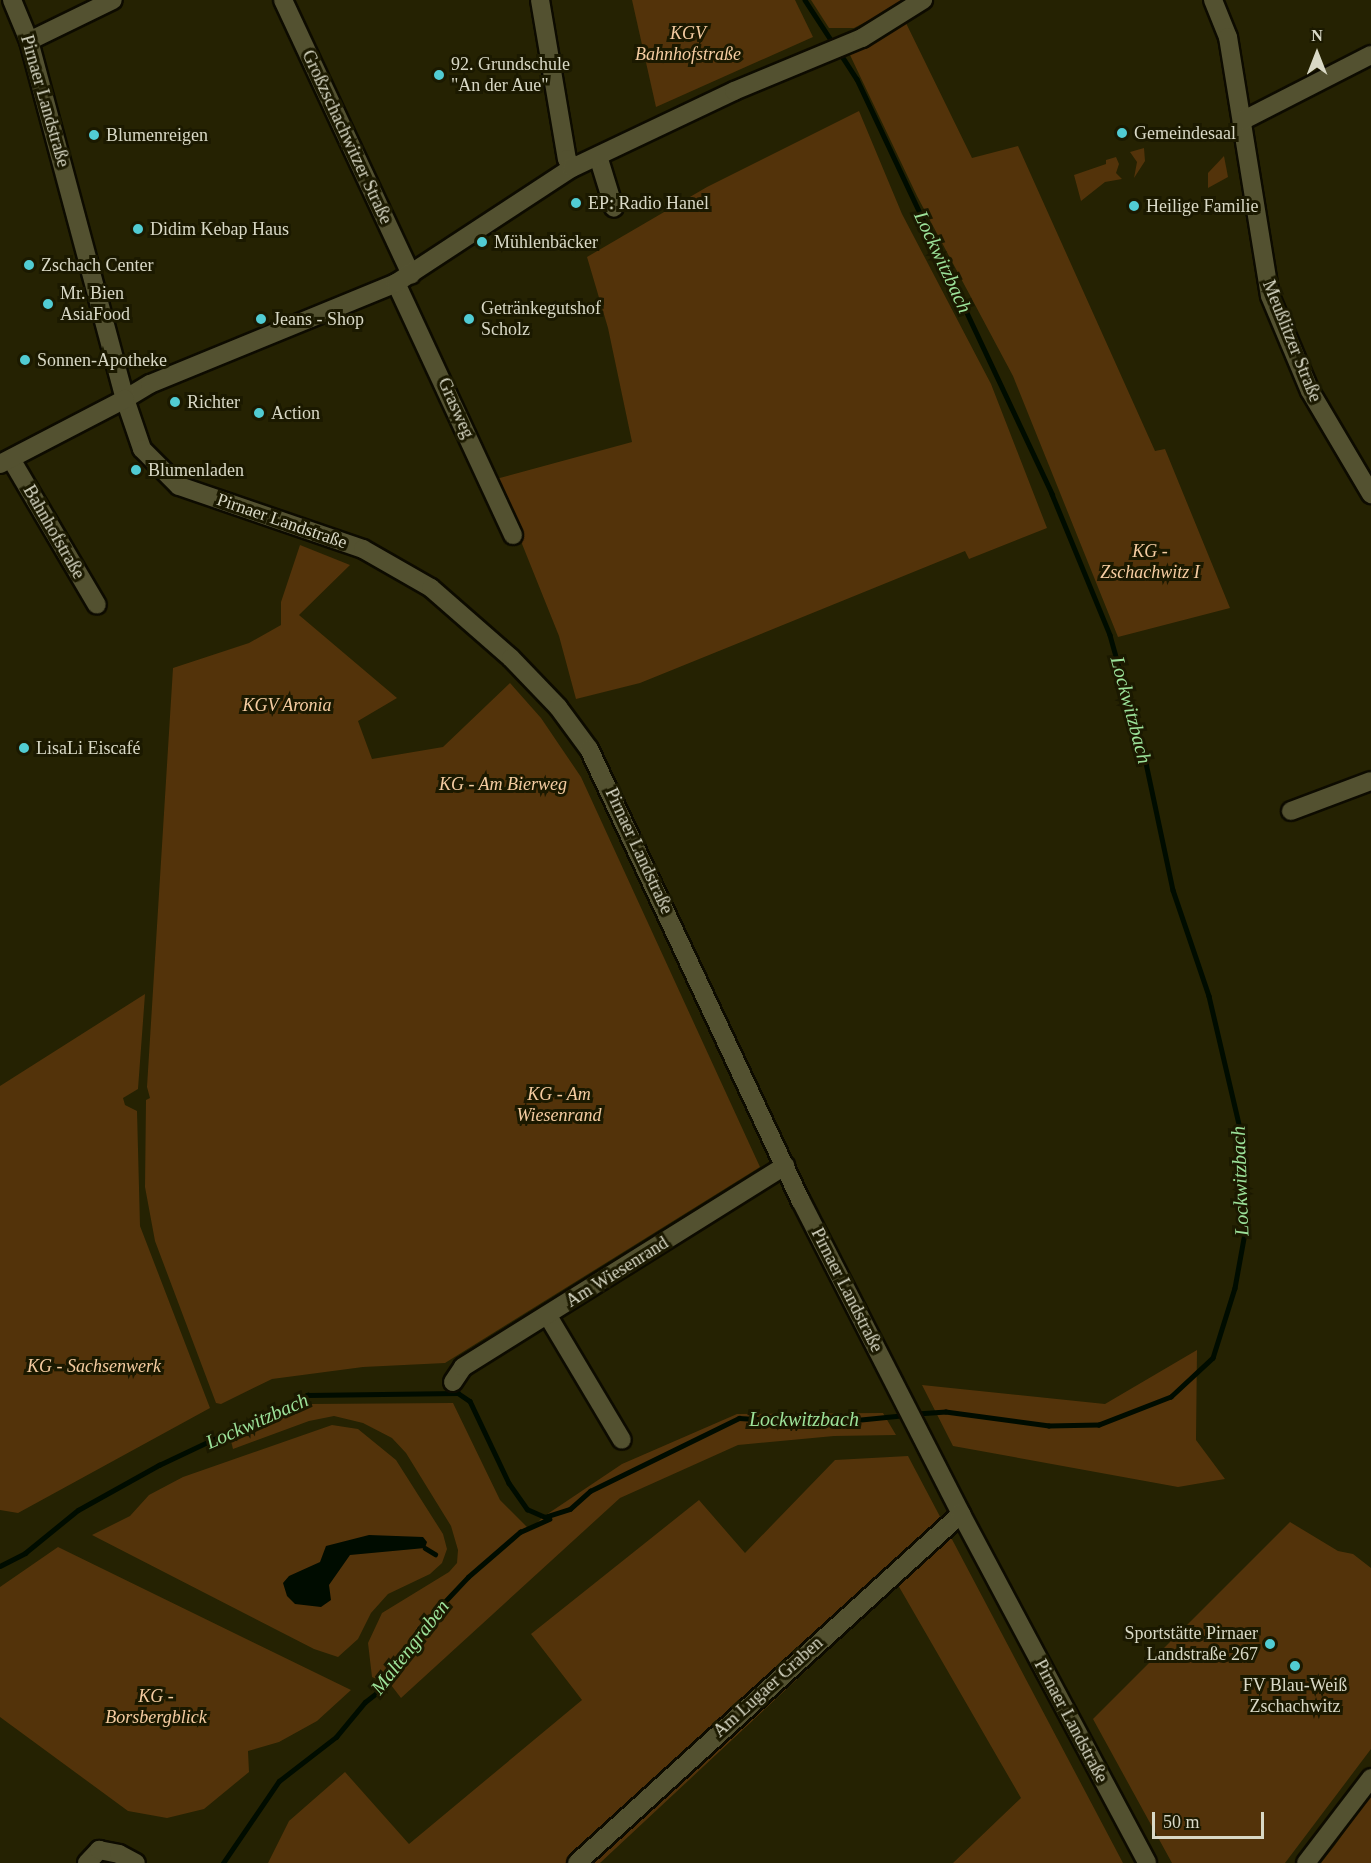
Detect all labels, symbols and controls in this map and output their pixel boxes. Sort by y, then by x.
park label: KGV Bahnhofstraße [635,23,741,66]
north arrow [1287,24,1347,84]
text: N [1311,27,1323,44]
street label: Pirnaer Landstraße [16,32,74,170]
street label: Großzschachwitzer Straße [297,47,397,227]
place label: 92. Grundschule "An der Aue" [451,54,570,97]
marker: 92. Grundschule "An der Aue" [432,68,446,82]
place label: Gemeindesaal [1134,122,1236,144]
place label: Blumenreigen [106,124,208,146]
marker: Gemeindesaal [1115,126,1129,140]
marker: Blumenreigen [87,128,101,142]
place label: EP: Radio Hanel [588,192,709,214]
place label: Heilige Familie [1146,195,1258,217]
marker: EP: Radio Hanel [569,196,583,210]
marker: Heilige Familie [1127,199,1141,213]
water label: Lockwitzbach [909,207,977,317]
place label: Didim Kebap Haus [150,218,289,240]
marker: Didim Kebap Haus [131,222,145,236]
place label: Mühlenbäcker [494,231,598,253]
marker: Mühlenbäcker [475,235,489,249]
place label: Zschach Center [41,254,153,276]
marker: Zschach Center [22,258,36,272]
street label: Meußlitzer Straße [1258,277,1326,405]
place label: Mr. Bien AsiaFood [60,283,130,326]
marker: Mr. Bien AsiaFood [41,297,55,311]
place label: Getränkegutshof Scholz [481,298,601,340]
place label: Jeans - Shop [273,308,364,330]
marker: Jeans - Shop [254,312,268,326]
marker: Getränkegutshof Scholz [462,312,476,326]
place label: Sonnen-Apotheke [37,349,167,371]
marker: Sonnen-Apotheke [18,353,32,367]
street label: Grasweg [433,374,479,442]
place label: Richter [187,391,240,413]
marker: Richter [168,395,182,409]
place label: Action [271,402,320,424]
marker: Action [252,406,266,420]
place label: Blumenladen [148,459,244,481]
marker: Blumenladen [129,463,143,477]
street label: Bahnhofstraße [18,481,90,583]
street label: Pirnaer Landstraße [214,489,350,553]
park label: KG - Zschachwitz I [1100,541,1200,584]
water label: Lockwitzbach [1105,654,1157,766]
park label: KGV Aronia [242,694,332,716]
place label: LisaLi Eiscafé [36,737,140,759]
marker: LisaLi Eiscafé [17,741,31,755]
park label: KG - Am Bierweg [439,773,567,795]
street label: Pirnaer Landstraße [600,785,678,917]
park label: KG - Am Wiesenrand [517,1084,601,1126]
water label: Lockwitzbach [1226,1126,1254,1236]
street label: Pirnaer Landstraße [806,1224,888,1356]
street label: Am Wiesenrand [562,1232,672,1312]
park label: KG - Sachsenwerk [27,1355,161,1377]
water label: Lockwitzbach [202,1388,312,1454]
water label: Lockwitzbach [749,1407,859,1431]
water label: Maltengraben [366,1595,454,1699]
place label: Sportstätte Pirnaer Landstraße 267 [1125,1623,1258,1666]
street label: Am Lugaer Graben [709,1632,827,1742]
marker: Sportstätte Pirnaer Landstraße 267 [1263,1637,1277,1651]
street label: Pirnaer Landstraße [1029,1656,1113,1786]
marker: FV Blau-Weiß Zschachwitz [1288,1659,1302,1673]
place label: FV Blau-Weiß Zschachwitz [1242,1675,1348,1718]
park label: KG - Borsbergblick [105,1686,207,1728]
scale bar [1155,1800,1268,1838]
text: 50 m [1163,1812,1200,1832]

